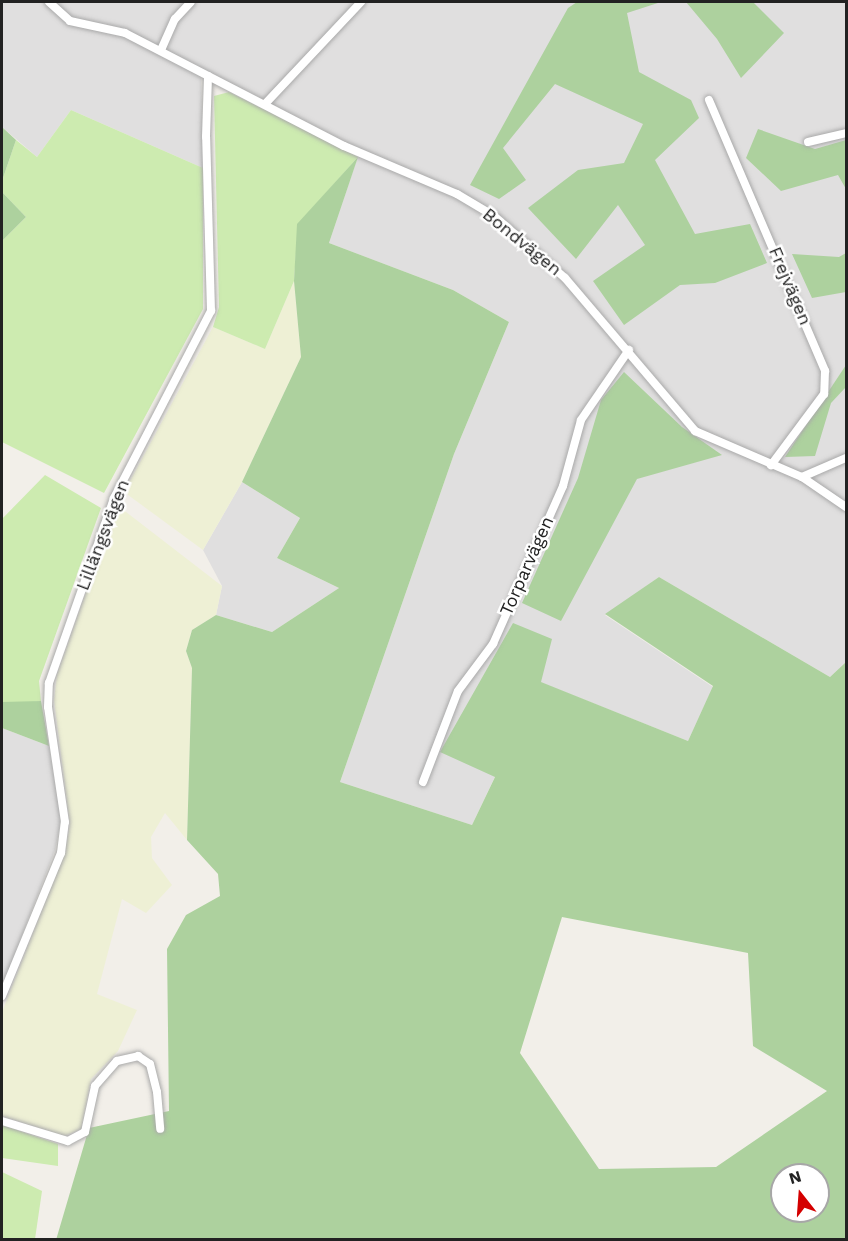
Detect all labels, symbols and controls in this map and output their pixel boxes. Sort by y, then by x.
street label: Bondvägen [478,204,566,280]
street label: Frejvägen [764,244,816,328]
street label: Lillängsvägen [72,476,134,594]
street label: Torparvägen [496,513,558,619]
north arrow [770,1163,830,1223]
text: N [787,1166,804,1188]

